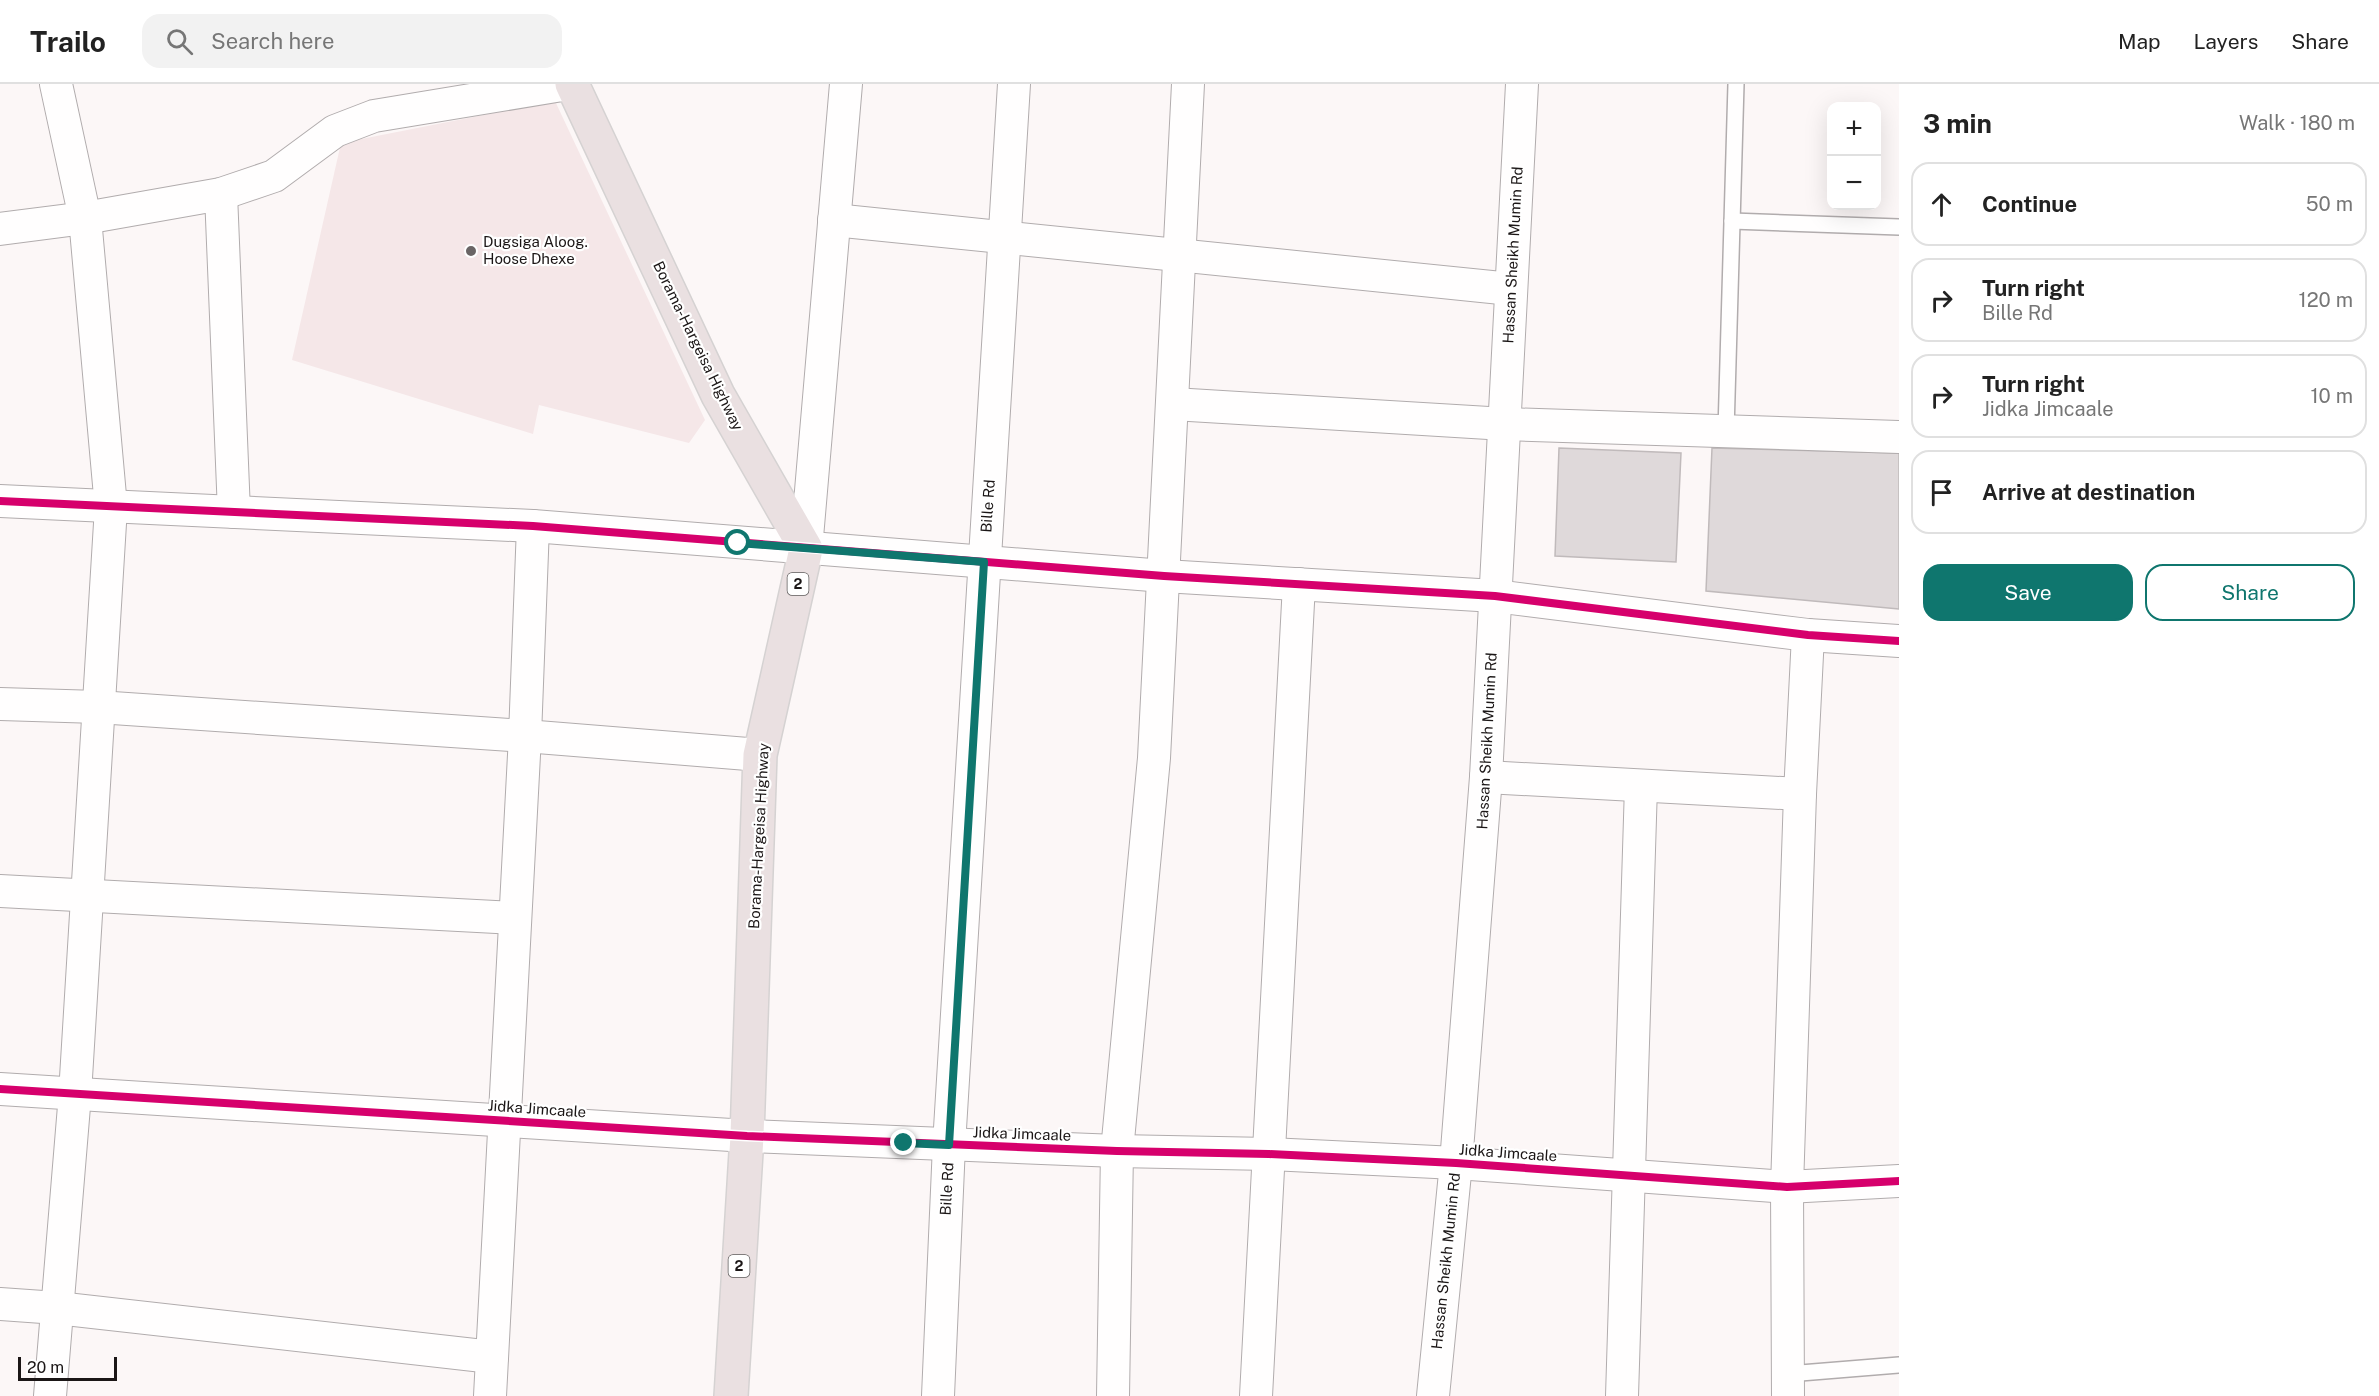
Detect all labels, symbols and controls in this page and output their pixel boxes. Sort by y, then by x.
search box [142,14,562,68]
text: Trailo [30,25,106,58]
icon: search [163,25,196,58]
text: Search here [211,28,334,54]
text: Map [2118,29,2161,54]
text: Layers [2194,29,2258,54]
text: Share [2291,29,2349,54]
map controls [1827,102,1881,210]
button: + [1827,102,1881,156]
text: 3 min [1923,108,1992,139]
text: Walk · 180 m [2239,111,2355,135]
button: − [1827,156,1881,210]
street label: Hassan Sheikh Mumin Rd [1499,166,1526,344]
icon: ahead [1925,188,1958,221]
text: Continue [1982,191,2077,217]
text: 50 m [2306,192,2353,216]
place label: Dugsiga Aloog. Hoose Dhexe [483,233,588,267]
marker: Dugsiga Aloog. Hoose Dhexe [464,244,478,258]
street label: Borama-Hargeisa Highway [650,258,747,433]
text: Turn right [1982,275,2085,301]
icon: right [1925,284,1958,317]
text: 120 m [2299,288,2353,312]
text: Bille Rd [1982,301,2053,325]
text: Turn right [1982,371,2085,397]
icon: right [1925,380,1958,413]
text: 10 m [2310,384,2353,408]
text: Jidka Jimcaale [1982,397,2114,421]
icon: arrive [1925,476,1958,509]
street label: Bille Rd [977,479,998,533]
text: Arrive at destination [1982,479,2195,505]
route start [724,529,750,555]
button: Save [1923,564,2133,621]
button: Share [2145,564,2355,621]
road number: 2 [788,573,808,595]
street label: Hassan Sheikh Mumin Rd [1473,652,1500,830]
street label: Borama-Hargeisa Highway [745,743,772,929]
street label: Jidka Jimcaale [487,1097,587,1120]
street label: Jidka Jimcaale [972,1123,1072,1144]
route end [890,1129,916,1155]
street label: Jidka Jimcaale [1458,1141,1558,1164]
street label: Bille Rd [937,1162,956,1216]
street label: Hassan Sheikh Mumin Rd [1428,1172,1463,1350]
road number: 2 [728,1255,750,1277]
scale bar [18,1354,117,1382]
text: 20 m [27,1358,64,1377]

